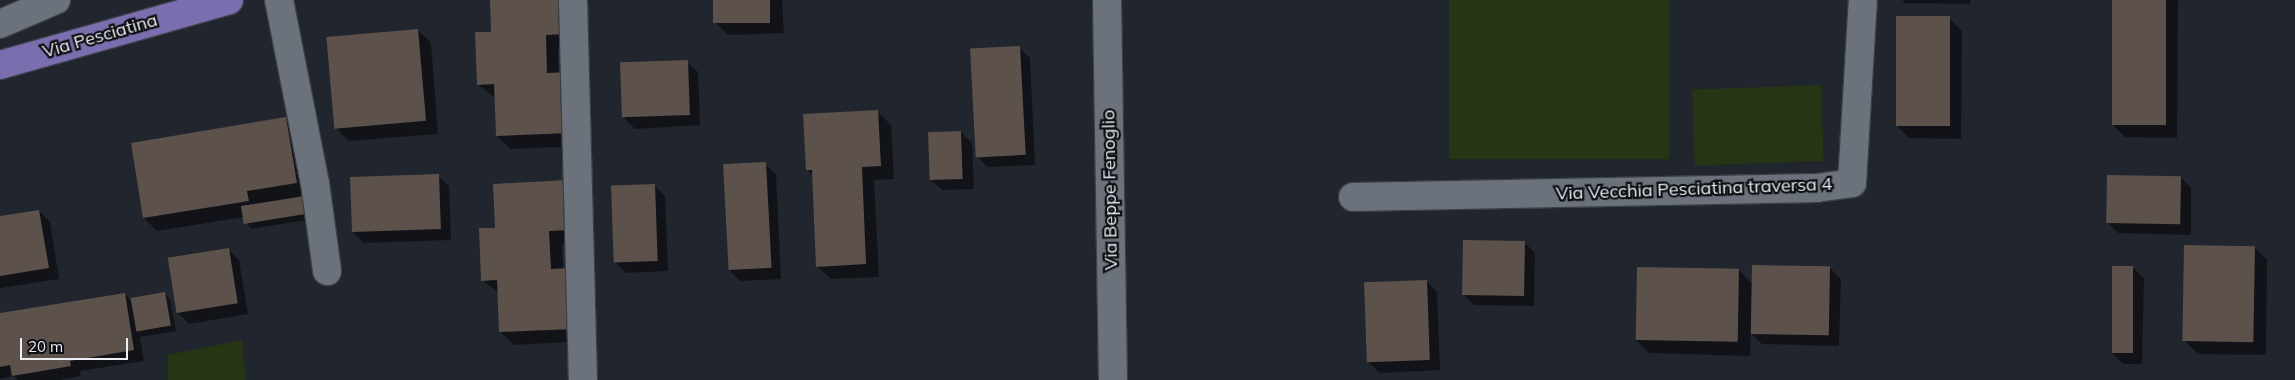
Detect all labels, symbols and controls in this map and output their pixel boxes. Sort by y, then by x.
street label: Via Pesciatina [40,9,160,63]
street label: Via Beppe Fenoglio [1098,110,1122,270]
street label: Via Vecchia Pesciatina traversa 4 [1555,173,1833,205]
scale bar [22,328,130,360]
text: 20 m [28,337,63,356]

